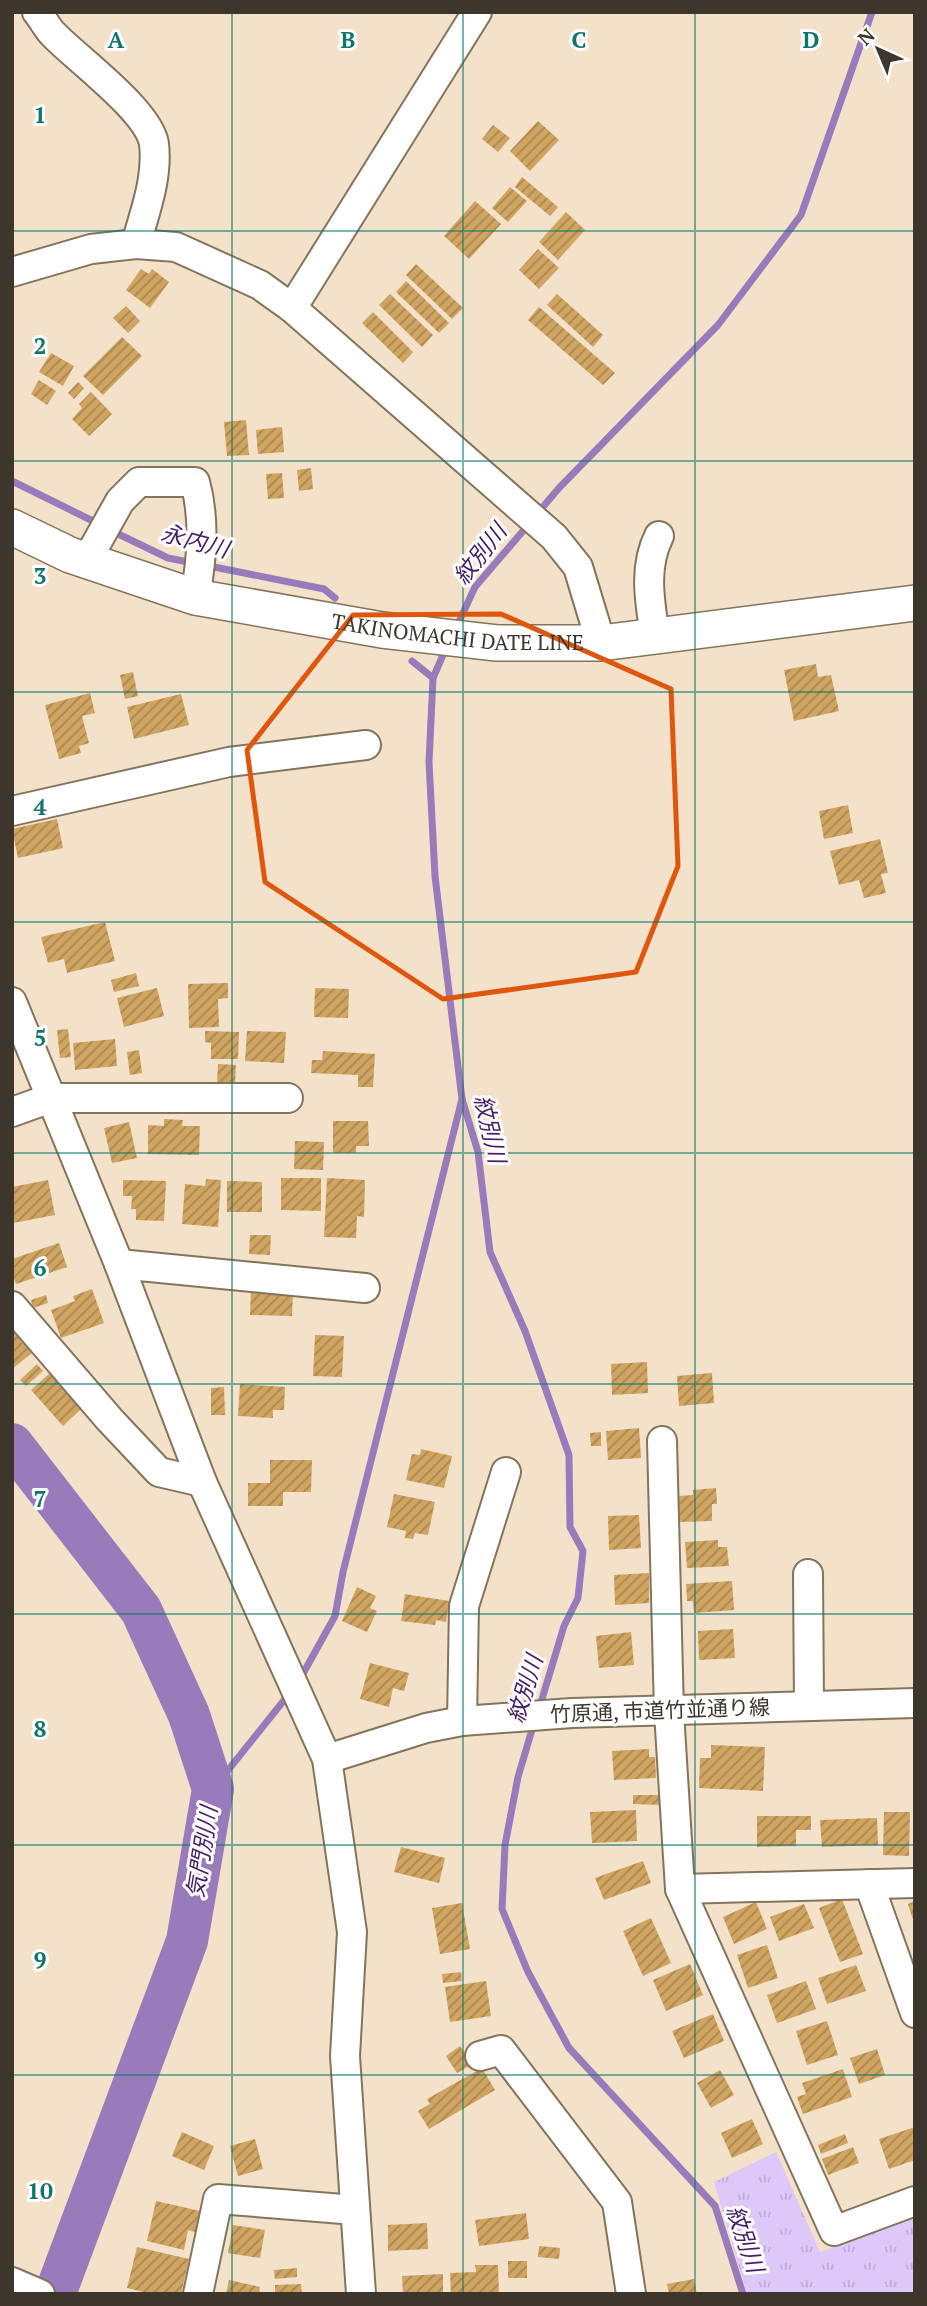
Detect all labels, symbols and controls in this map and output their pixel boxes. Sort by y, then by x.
north arrow [843,14,913,84]
text: N [852,22,880,50]
text: A [108,24,125,55]
text: B [341,24,356,55]
text: C [572,24,587,55]
text: D [803,24,820,55]
text: 1 [34,99,47,130]
text: 2 [34,330,47,361]
water label: 紋別川 [446,515,515,590]
water label: 永内川 [158,517,235,565]
text: 3 [34,560,47,591]
street label: TAKINOMACHI DATE LINE [330,606,584,656]
text: 4 [34,791,47,822]
text: 5 [34,1022,47,1053]
water label: 紋別川 [468,1092,514,1169]
text: 6 [34,1252,47,1283]
text: 7 [34,1483,47,1514]
water label: 紋別川 [500,1648,550,1726]
street label: 竹原通, 市道竹並通り線 [549,1692,770,1728]
text: 8 [34,1713,47,1744]
water label: 気門別川 [179,1801,224,1900]
text: 9 [34,1944,47,1975]
text: 10 [27,2175,53,2206]
water label: 紋別川 [720,2201,772,2279]

